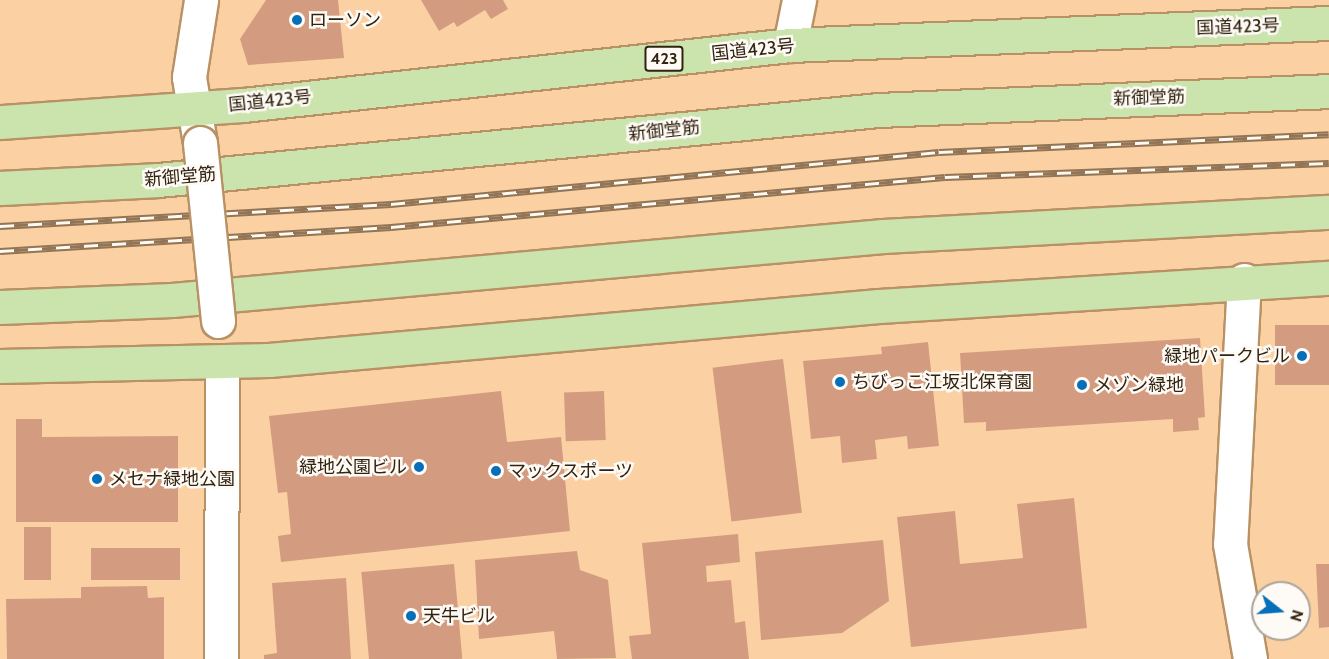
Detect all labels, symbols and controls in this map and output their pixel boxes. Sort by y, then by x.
place label: ローソン [309,9,381,31]
marker: ローソン [290,13,304,27]
street label: 国道423号 [1196,15,1280,39]
street label: 国道423号 [710,35,796,65]
road number: 423 [643,46,685,72]
street label: 国道423号 [227,86,313,116]
street label: 新御堂筋 [1113,86,1185,110]
street label: 新御堂筋 [627,116,701,146]
street label: 新御堂筋 [143,163,217,191]
place label: 緑地パークビル [1164,345,1290,367]
marker: 緑地パークビル [1295,349,1309,363]
place label: ちびっこ江坂北保育園 [852,371,1032,393]
place label: メゾン緑地 [1094,374,1184,396]
marker: ちびっこ江坂北保育園 [833,375,847,389]
marker: メゾン緑地 [1075,378,1089,392]
place label: 緑地公園ビル [299,456,407,478]
marker: 緑地公園ビル [412,460,426,474]
place label: マックスポーツ [508,460,634,482]
marker: マックスポーツ [489,464,503,478]
place label: メセナ緑地公園 [109,468,235,490]
marker: メセナ緑地公園 [90,472,104,486]
north arrow [1251,581,1311,641]
place label: 天牛ビル [423,605,495,627]
text: N [1286,608,1308,624]
marker: 天牛ビル [404,609,418,623]

